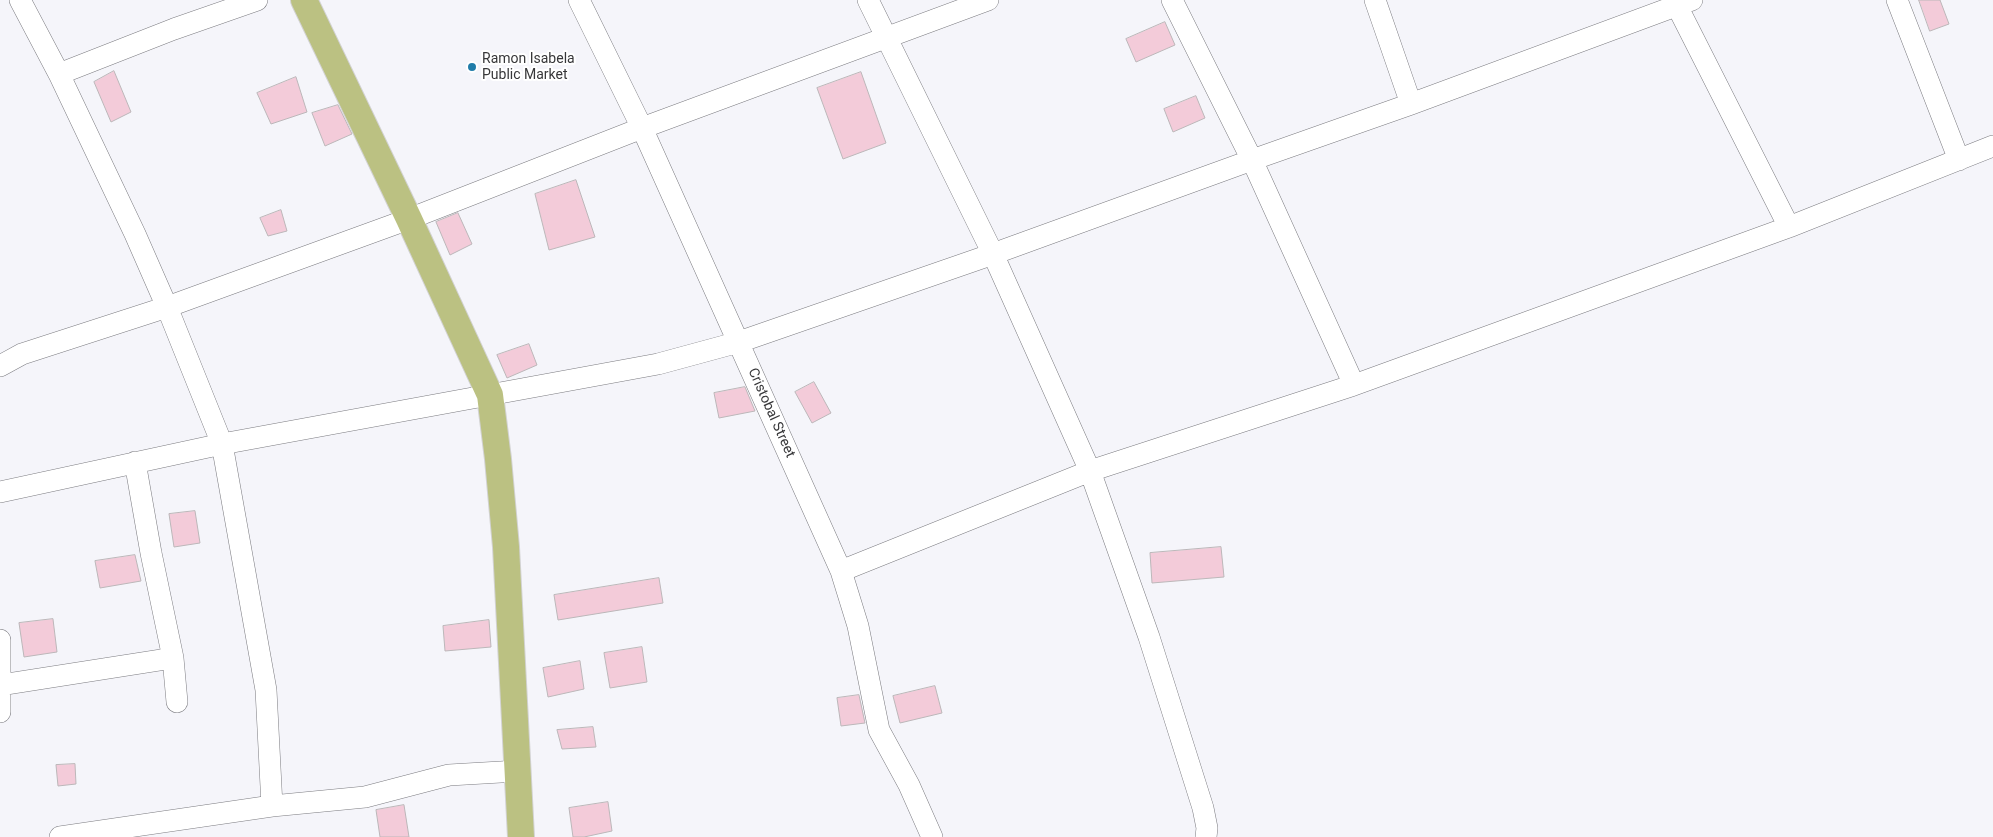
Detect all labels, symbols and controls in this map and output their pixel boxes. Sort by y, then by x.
place label: Ramon Isabela Public Market [482,51,575,84]
marker: Ramon Isabela Public Market [466,61,478,73]
street label: Cristobal Street [744,366,798,460]

